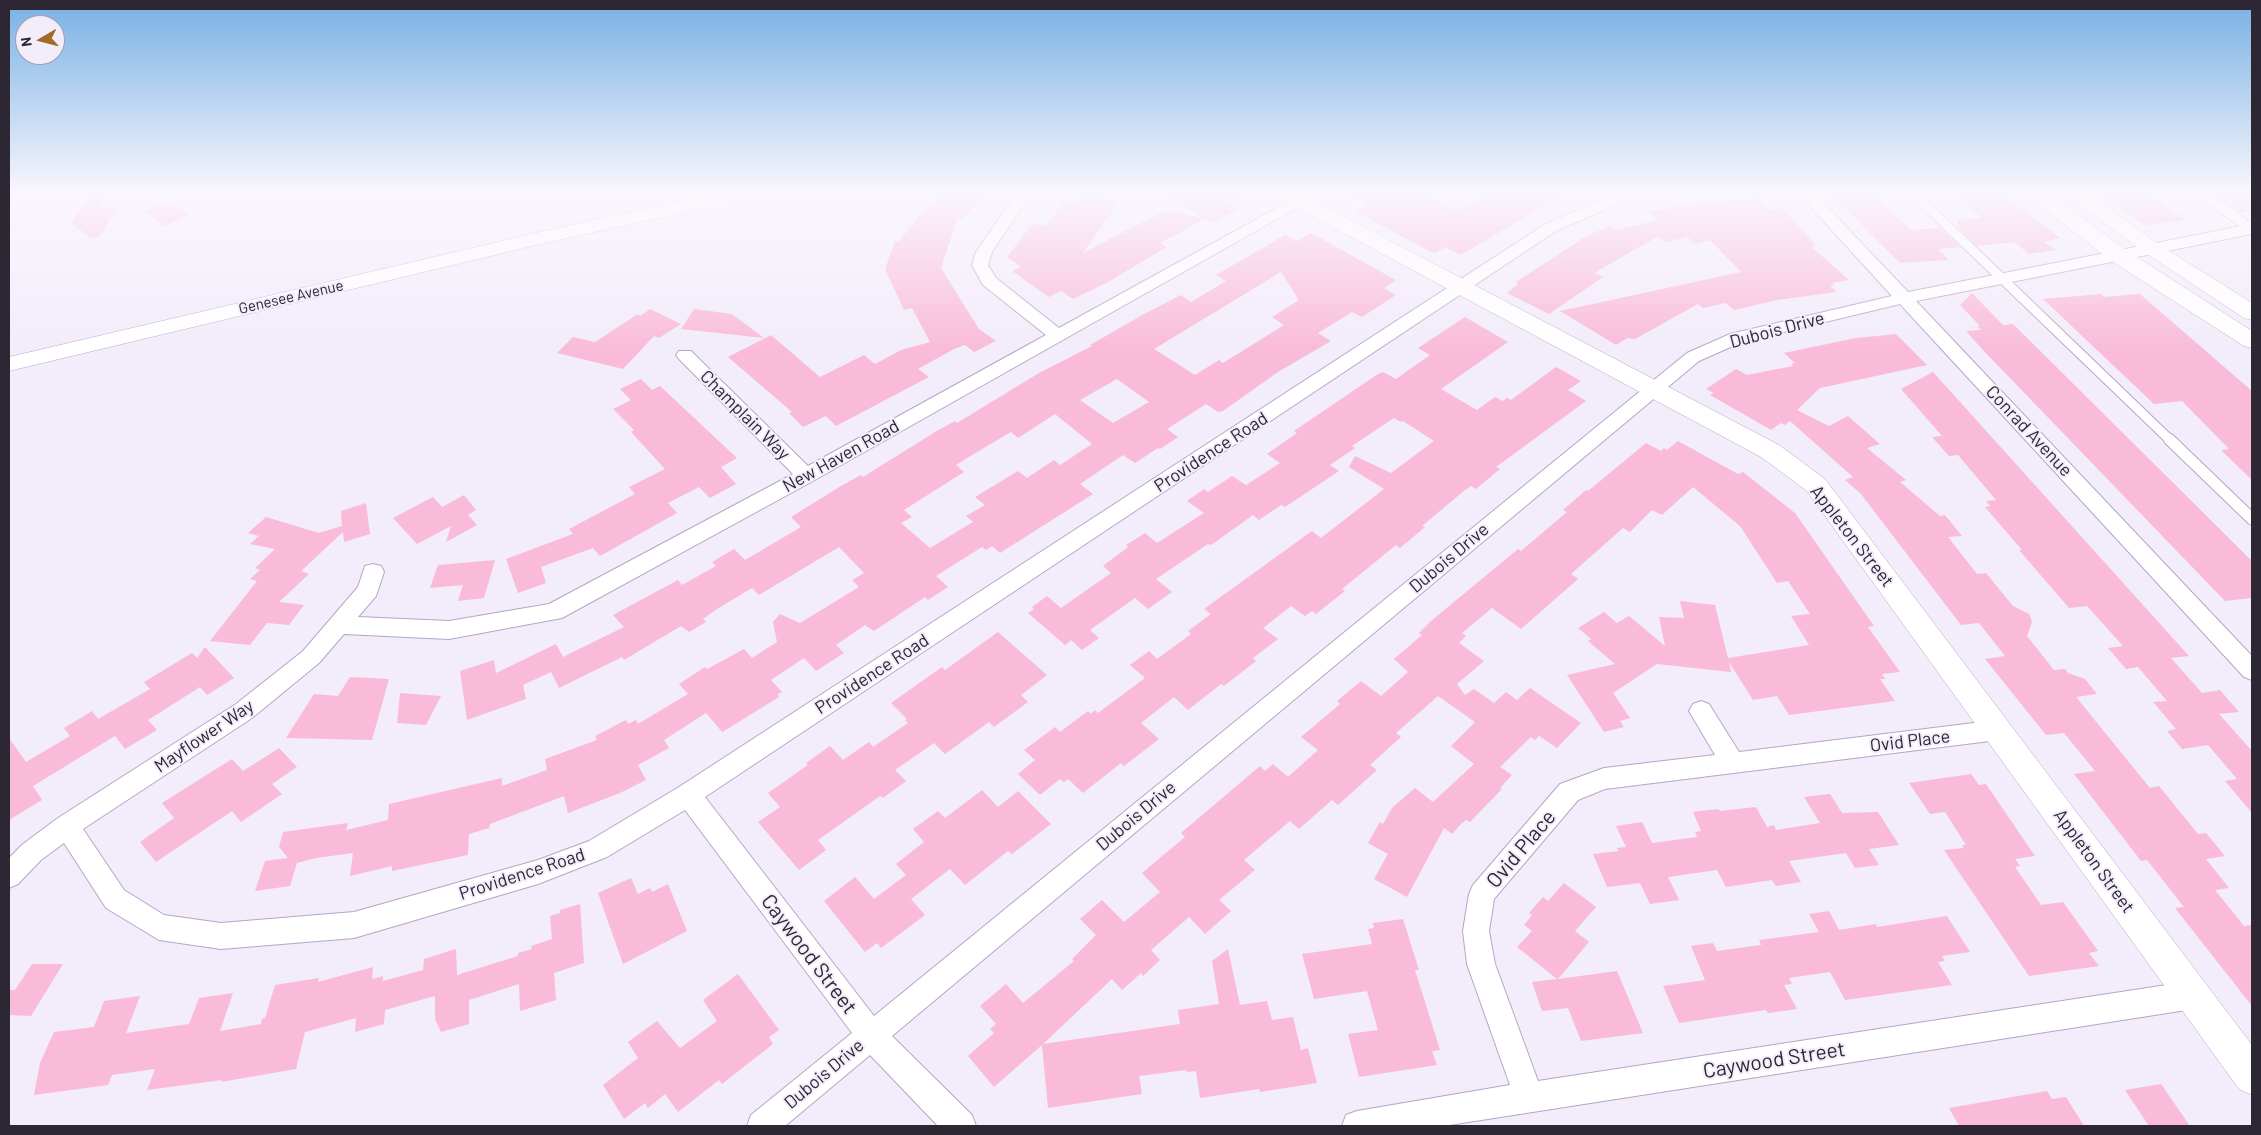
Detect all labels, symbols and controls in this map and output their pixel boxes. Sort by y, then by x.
north arrow [15,15,65,65]
text: N [17,36,35,48]
street label: Genesee Avenue [237,276,345,318]
street label: Dubois Drive [1727,307,1827,353]
street label: Champlain Way [696,366,794,464]
street label: Conrad Avenue [1981,381,2077,481]
street label: Providence Road [1150,407,1272,497]
street label: New Haven Road [779,415,903,497]
street label: Appleton Street [1806,481,1898,591]
street label: Dubois Drive [1405,519,1493,597]
street label: Providence Road [811,629,933,719]
street label: Mayflower Way [150,695,258,777]
street label: Ovid Place [1869,725,1951,757]
street label: Dubois Drive [1092,777,1180,855]
street label: Ovid Place [1481,805,1561,893]
street label: Appleton Street [2049,805,2139,917]
street label: Providence Road [456,843,588,905]
street label: Caywood Street [756,889,862,1019]
street label: Dubois Drive [780,1035,868,1113]
street label: Caywood Street [1701,1036,1847,1084]

